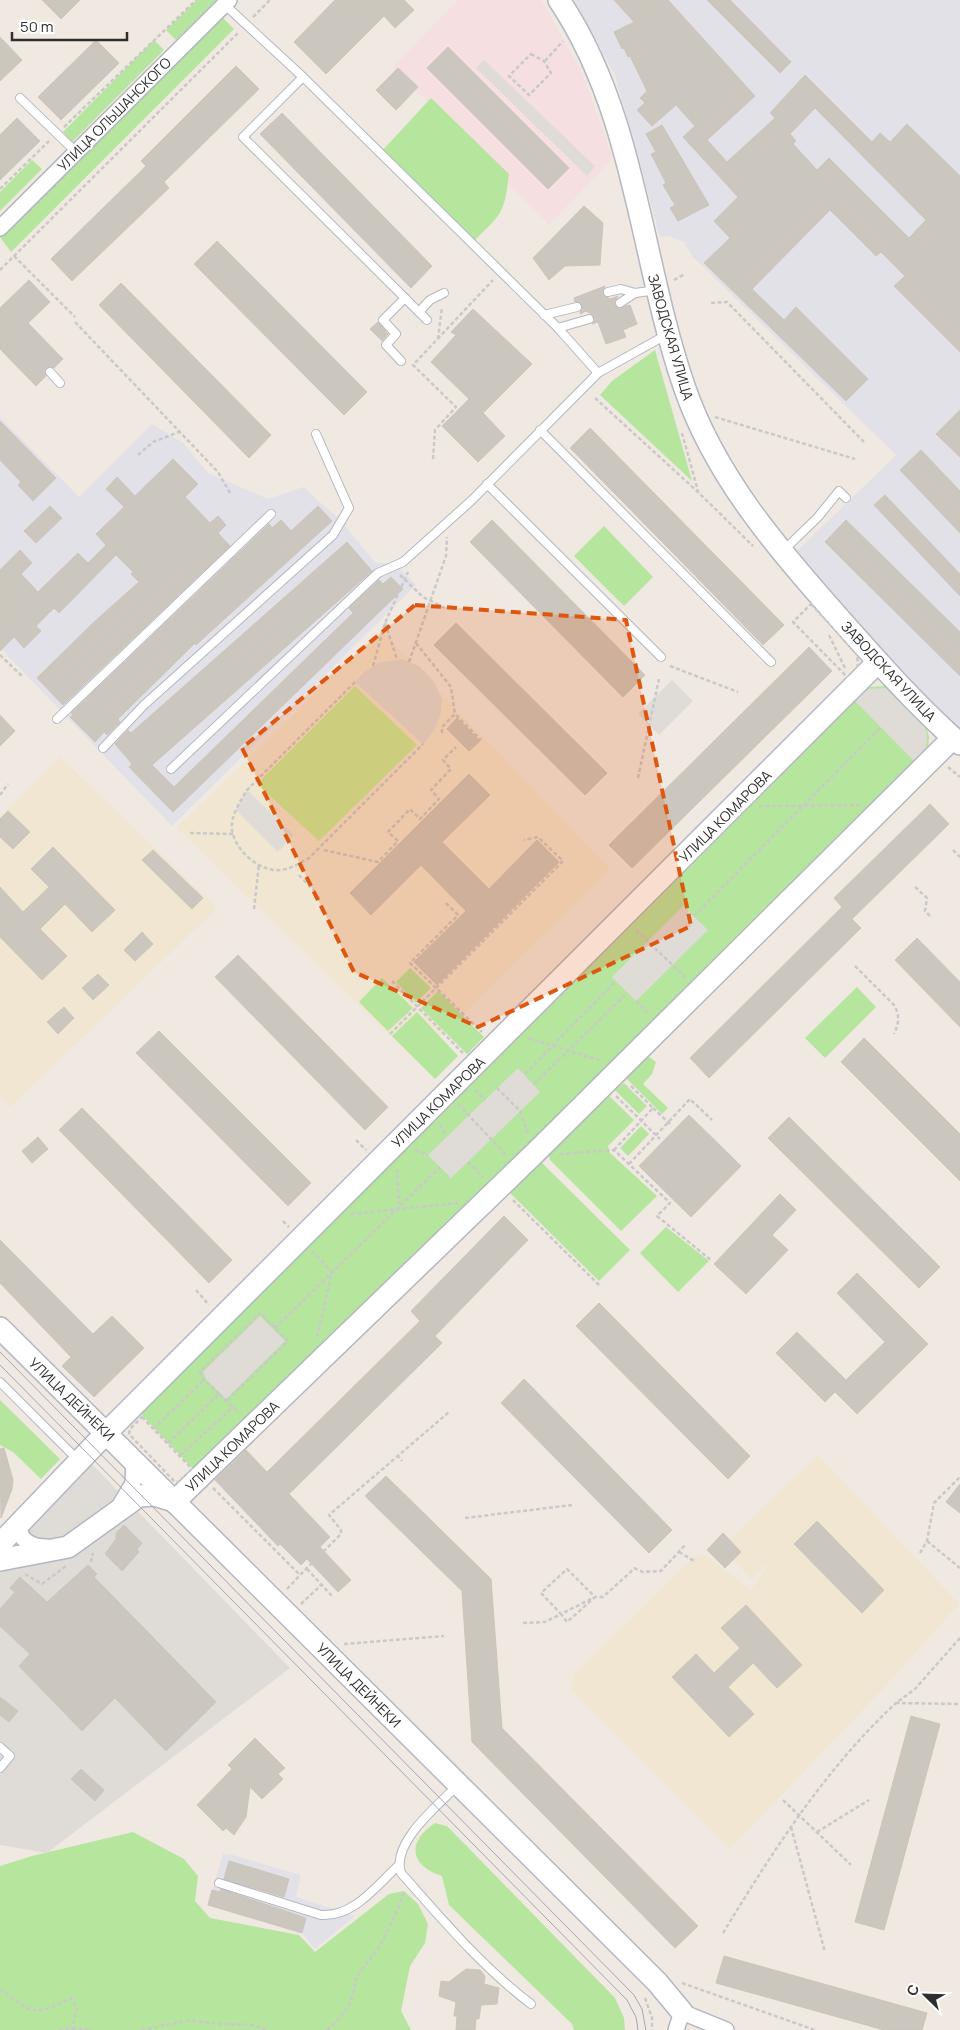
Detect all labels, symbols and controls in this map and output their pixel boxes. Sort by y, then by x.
scale bar [12,10,128,42]
text: 50 m [20,16,54,37]
street label: УЛИЦА ОЛЬШАНСКОГО [53,53,175,175]
street label: ЗАВОДСКАЯ УЛИЦА [644,272,698,403]
street label: ЗАВОДСКАЯ УЛИЦА [837,617,941,725]
street label: УЛИЦА КОМАРОВА [675,766,775,866]
street label: УЛИЦА КОМАРОВА [387,1052,489,1152]
street label: УЛИЦА ДЕЙНЕКИ [25,1353,119,1445]
street label: УЛИЦА КОМАРОВА [181,1396,283,1496]
street label: УЛИЦА ДЕЙНЕКИ [313,1639,405,1731]
north arrow [900,1970,950,2020]
text: С [902,1981,923,1998]

